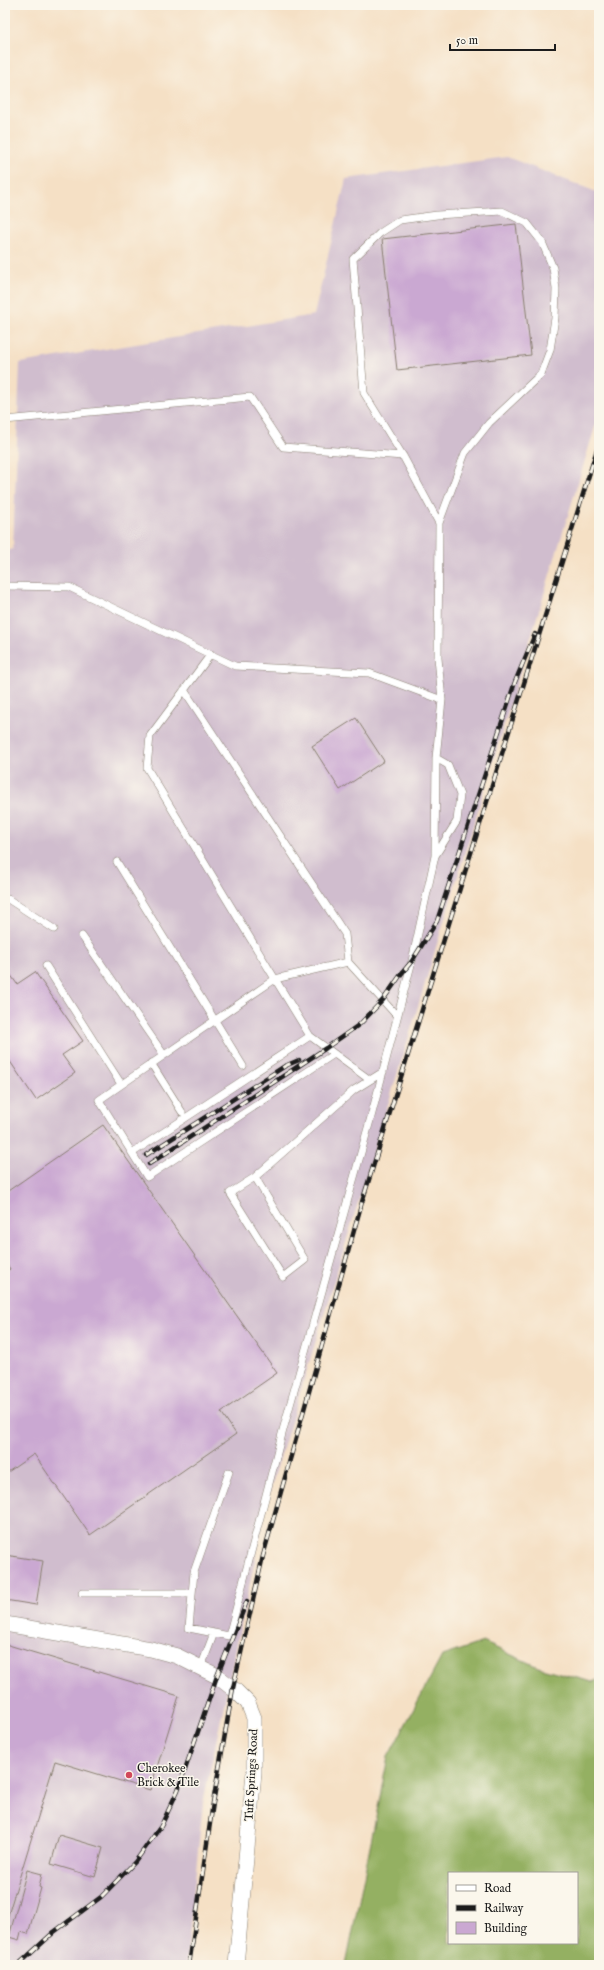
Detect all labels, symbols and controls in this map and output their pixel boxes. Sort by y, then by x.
scale bar [450,26,555,52]
text: 50 m [456,33,478,48]
street label: Tuft Springs Road [242,1728,262,1821]
place label: Cherokee Brick & Tile [137,1761,200,1790]
marker: Cherokee Brick & Tile [124,1770,134,1780]
legend [448,1872,578,1944]
text: Road [484,1881,512,1896]
text: Railway [484,1901,523,1916]
text: Building [484,1921,528,1936]

